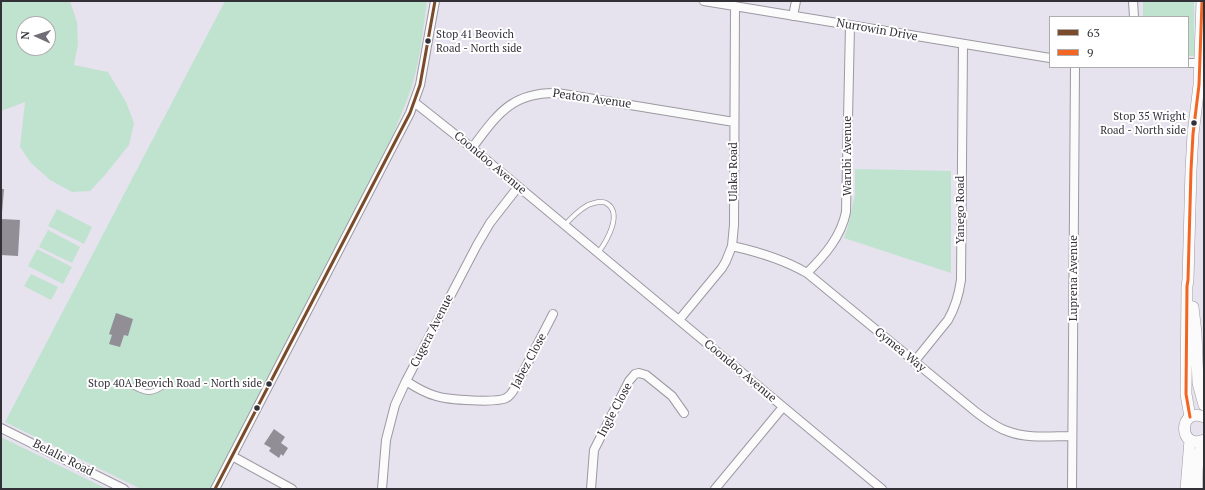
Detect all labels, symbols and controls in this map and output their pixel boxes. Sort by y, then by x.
north arrow [16,16,56,56]
street label: Nurrowin Drive [835,16,919,44]
legend [1049,16,1189,68]
text: 63 [1087,25,1100,40]
place label: Stop 41 Beovich Road - North side [436,28,522,54]
text: N [18,31,32,40]
marker: Stop 41 Beovich Road - North side [423,36,433,46]
text: 9 [1087,45,1093,60]
street label: Peaton Avenue [552,86,632,112]
place label: Stop 35 Wright Road - North side [1100,110,1186,136]
street label: Warubi Avenue [841,116,855,196]
marker: Stop 35 Wright Road - North side [1189,118,1199,128]
street label: Coondoo Avenue [451,129,529,197]
street label: Ulaka Road [727,142,741,202]
street label: Yanego Road [954,176,968,244]
street label: Luprena Avenue [1067,235,1081,321]
street label: Cugera Avenue [407,292,457,370]
street label: Gymea Way [871,325,929,375]
street label: Jabez Close [508,331,550,391]
street label: Coondoo Avenue [701,337,779,405]
place label: Stop 40A Beovich Road - North side [88,377,262,391]
marker: Stop 40A Beovich Road - North side [264,379,274,389]
street label: Ingle Close [595,380,635,440]
unlabelled marker [252,403,262,413]
street label: Belalie Road [30,437,96,479]

